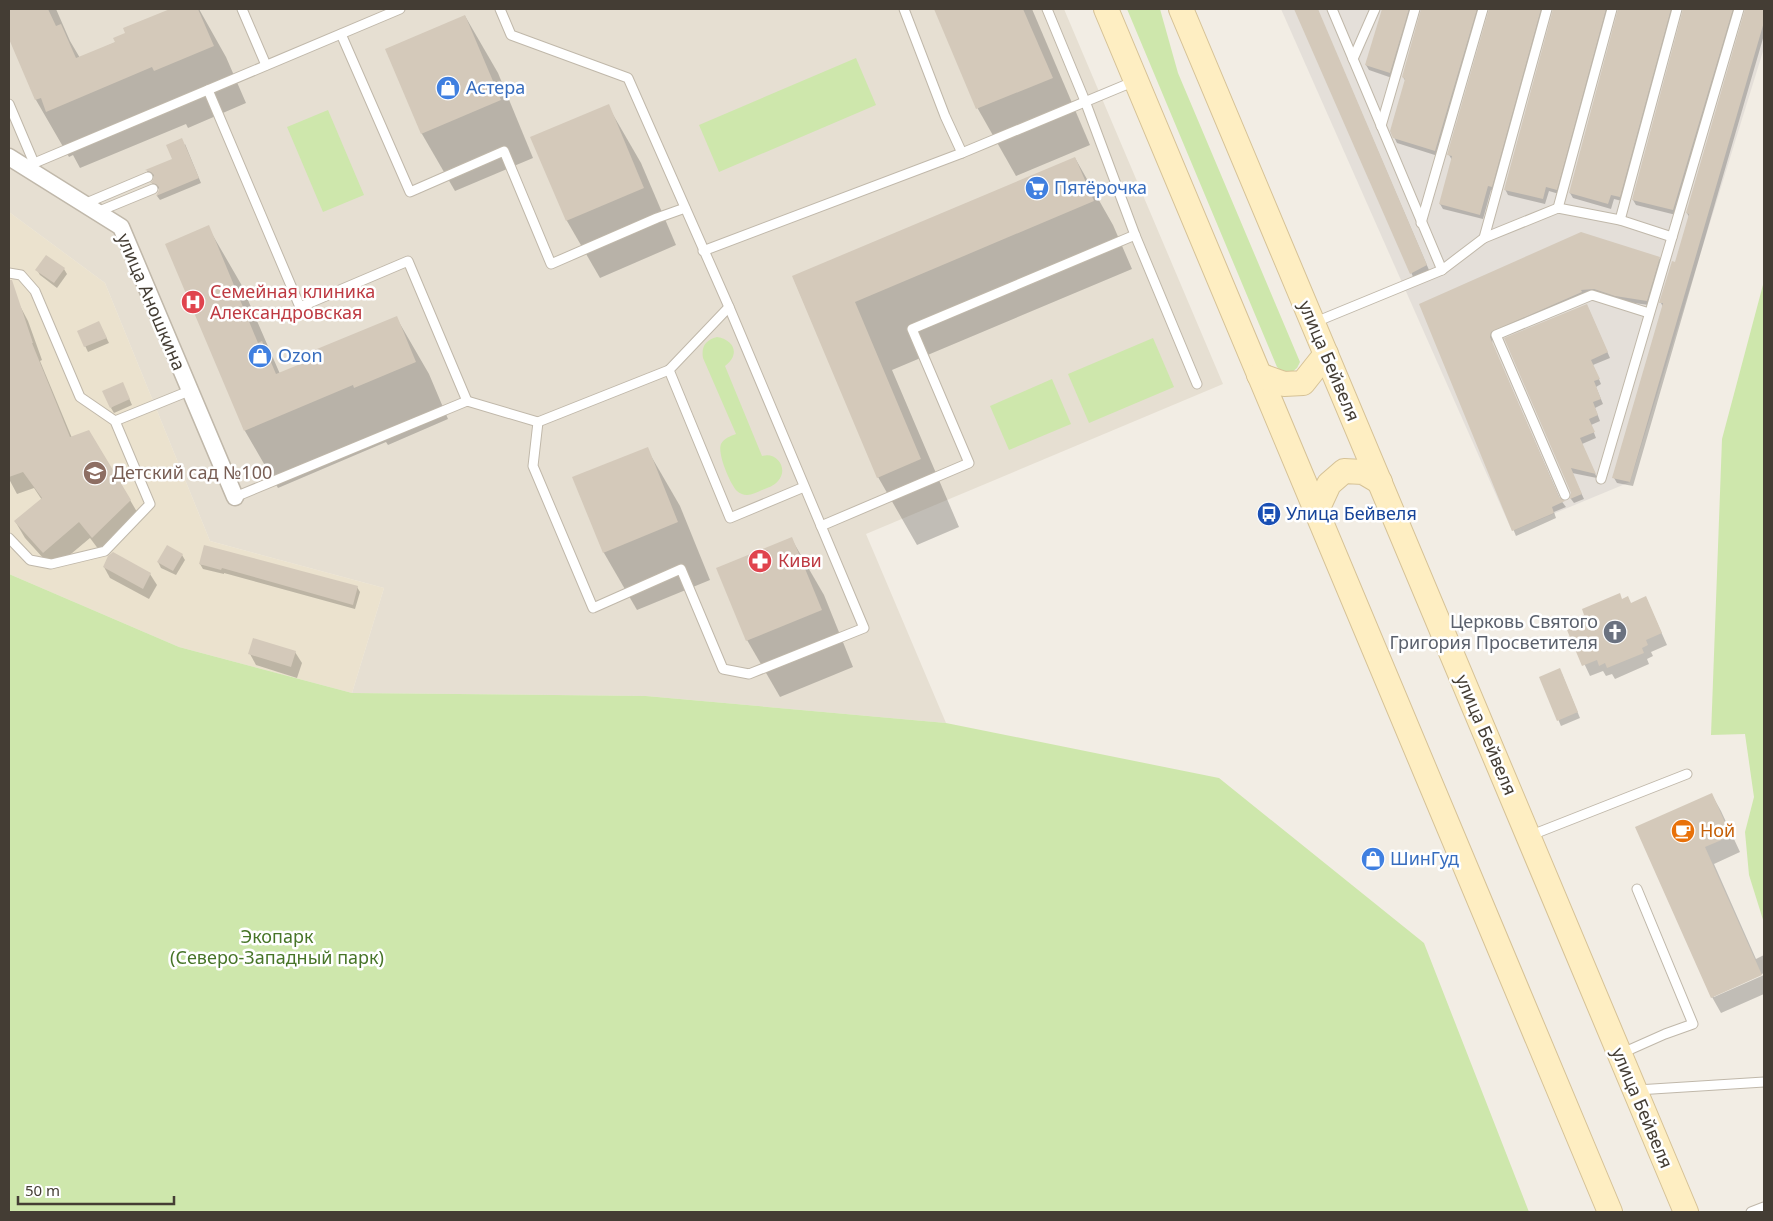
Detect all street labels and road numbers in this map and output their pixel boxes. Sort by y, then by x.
street label: улица Аношкина [112,229,192,374]
street label: улица Бейвеля [1294,297,1366,425]
street label: улица Бейвеля [1451,671,1523,799]
street label: улица Бейвеля [1607,1044,1679,1172]

